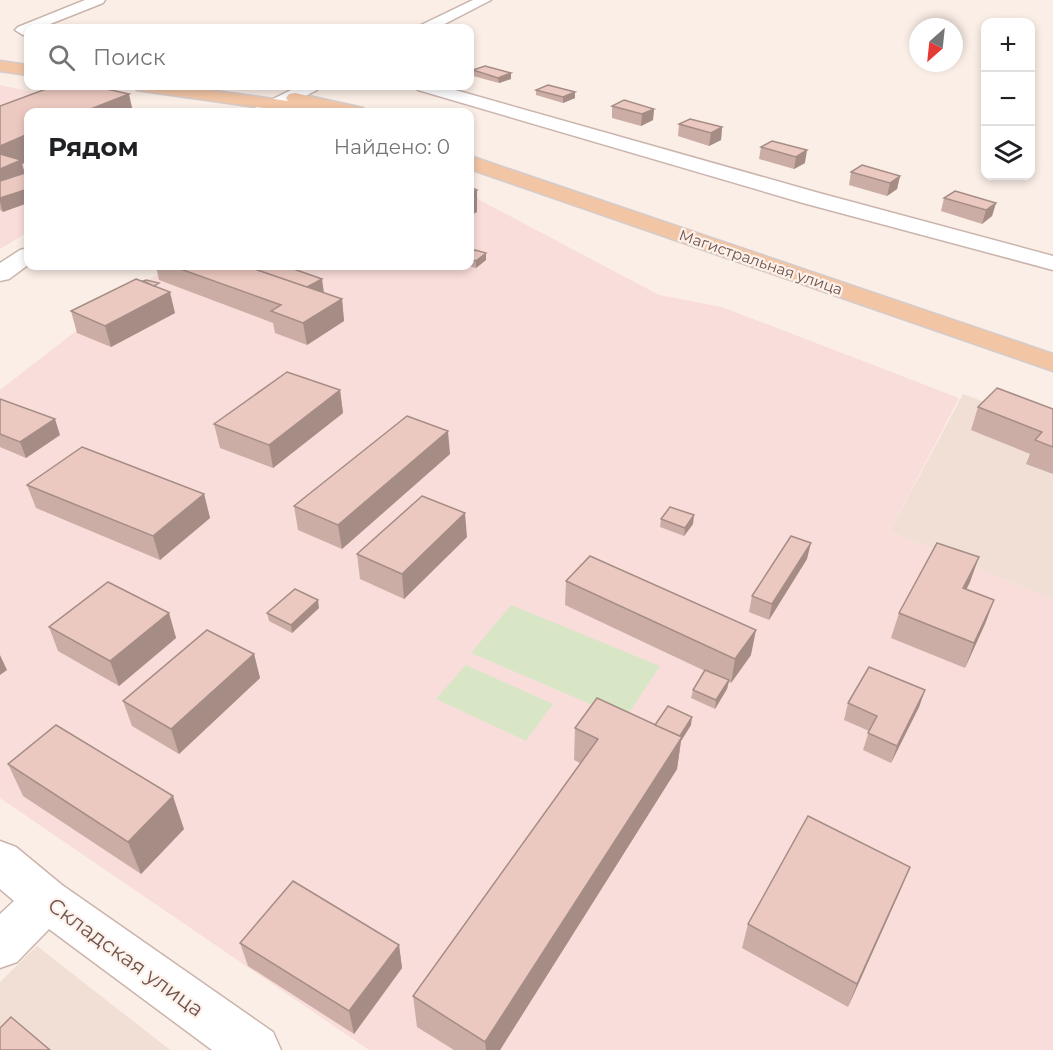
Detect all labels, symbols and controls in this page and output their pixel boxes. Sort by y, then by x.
north arrow [909,18,963,72]
map controls [981,18,1035,180]
button: + [981,18,1035,72]
search box [24,24,474,90]
icon: search [45,41,78,74]
text: Поиск [93,44,165,71]
button: − [981,72,1035,126]
button: layers [981,126,1035,180]
text: Рядом [48,131,139,163]
text: Найдено: 0 [334,135,450,159]
street label: Магистральная улица [677,225,845,299]
street label: Складская улица [43,892,209,1022]

